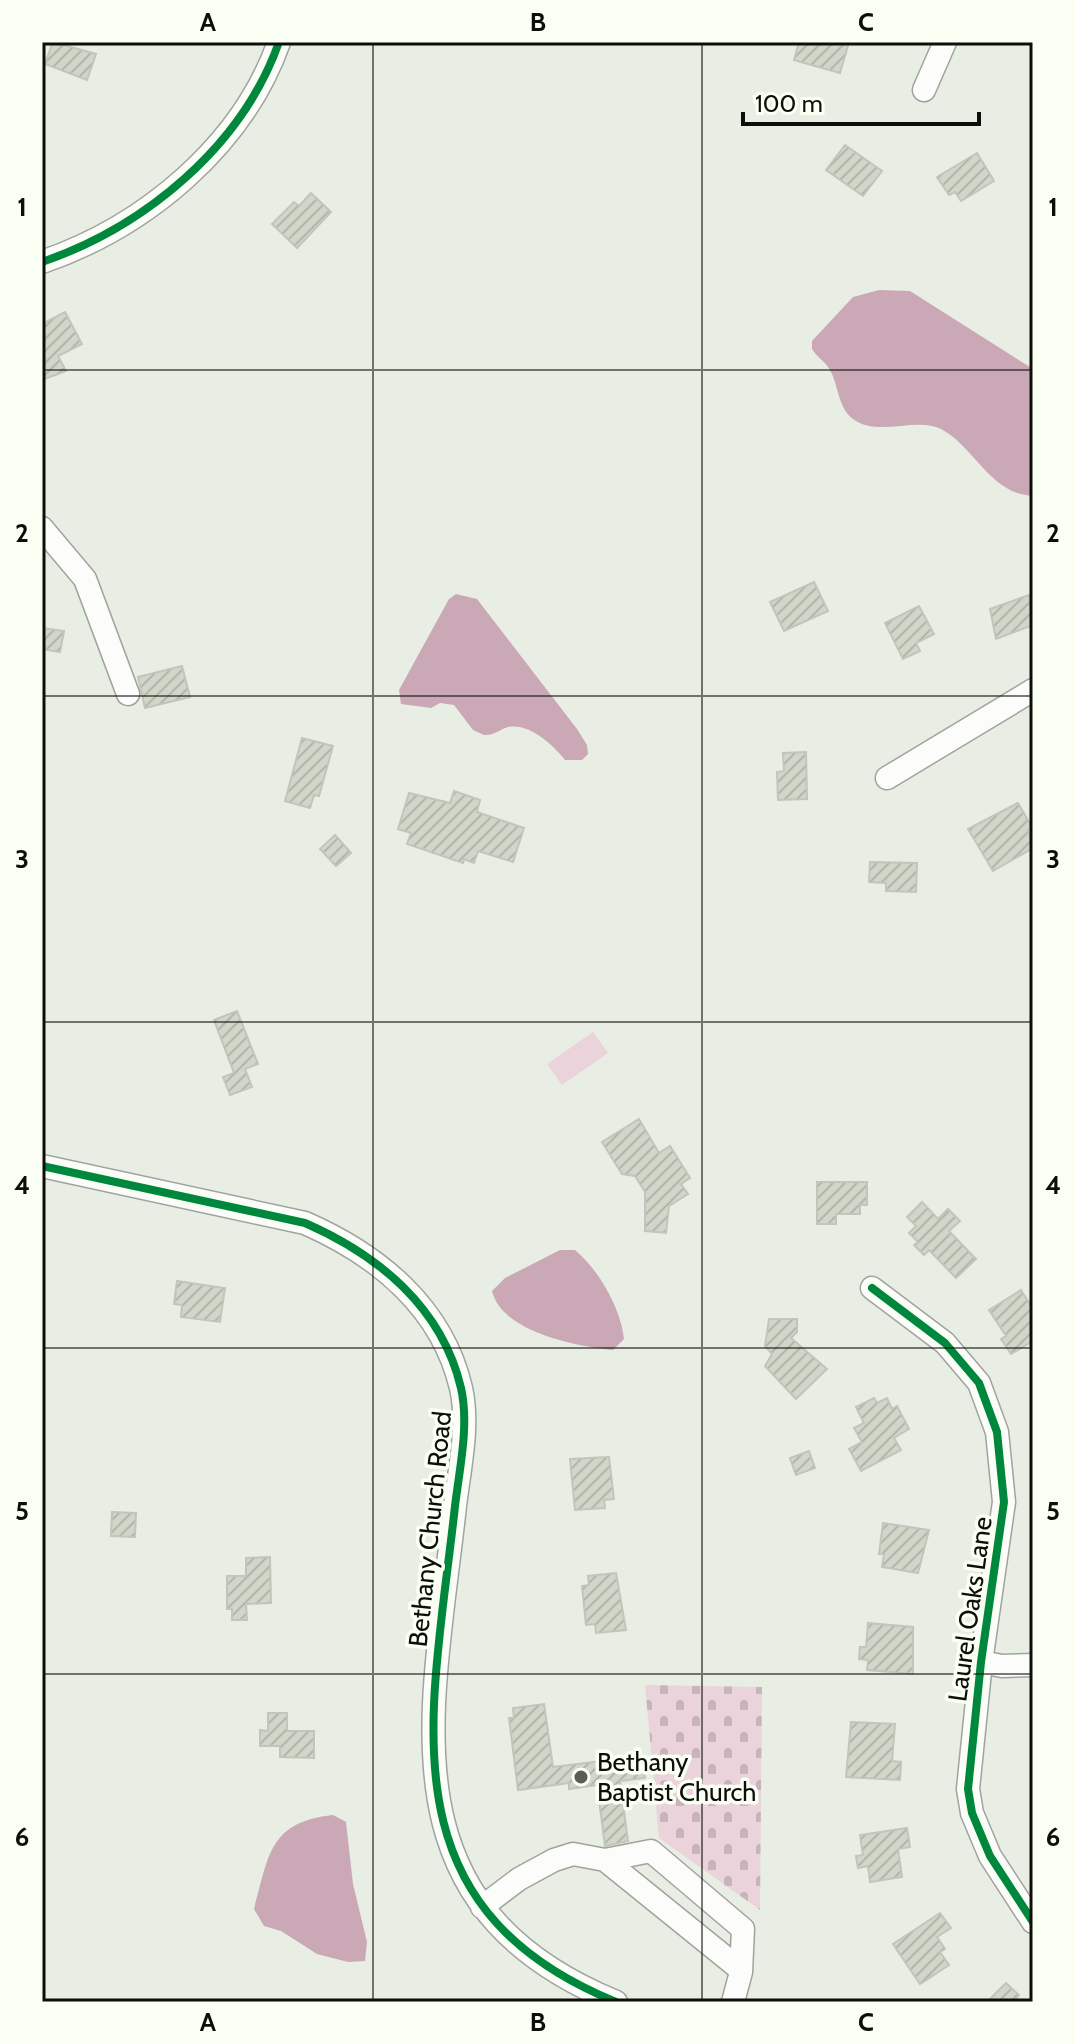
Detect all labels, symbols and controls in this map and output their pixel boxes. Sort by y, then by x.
text: A [200,6,217,38]
text: B [530,6,546,38]
text: C [858,6,874,38]
scale bar [743,76,979,126]
text: 100 m [755,89,823,118]
text: 1 [17,191,27,223]
text: 1 [1048,191,1058,223]
text: 2 [15,517,29,549]
text: 2 [1046,517,1060,549]
text: 3 [15,843,29,875]
text: 3 [1046,843,1060,875]
text: 4 [14,1169,30,1201]
text: 4 [1045,1169,1061,1201]
street label: Bethany Church Road [402,1409,458,1649]
text: 5 [15,1495,29,1527]
text: 5 [1046,1495,1060,1527]
street label: Laurel Oaks Lane [941,1515,999,1703]
place label: Bethany Baptist Church [597,1746,756,1808]
marker: Bethany Baptist Church [572,1768,590,1786]
text: 6 [15,1821,29,1853]
text: 6 [1046,1821,1060,1853]
text: A [200,2006,217,2038]
text: B [530,2006,546,2038]
text: C [858,2006,874,2038]

